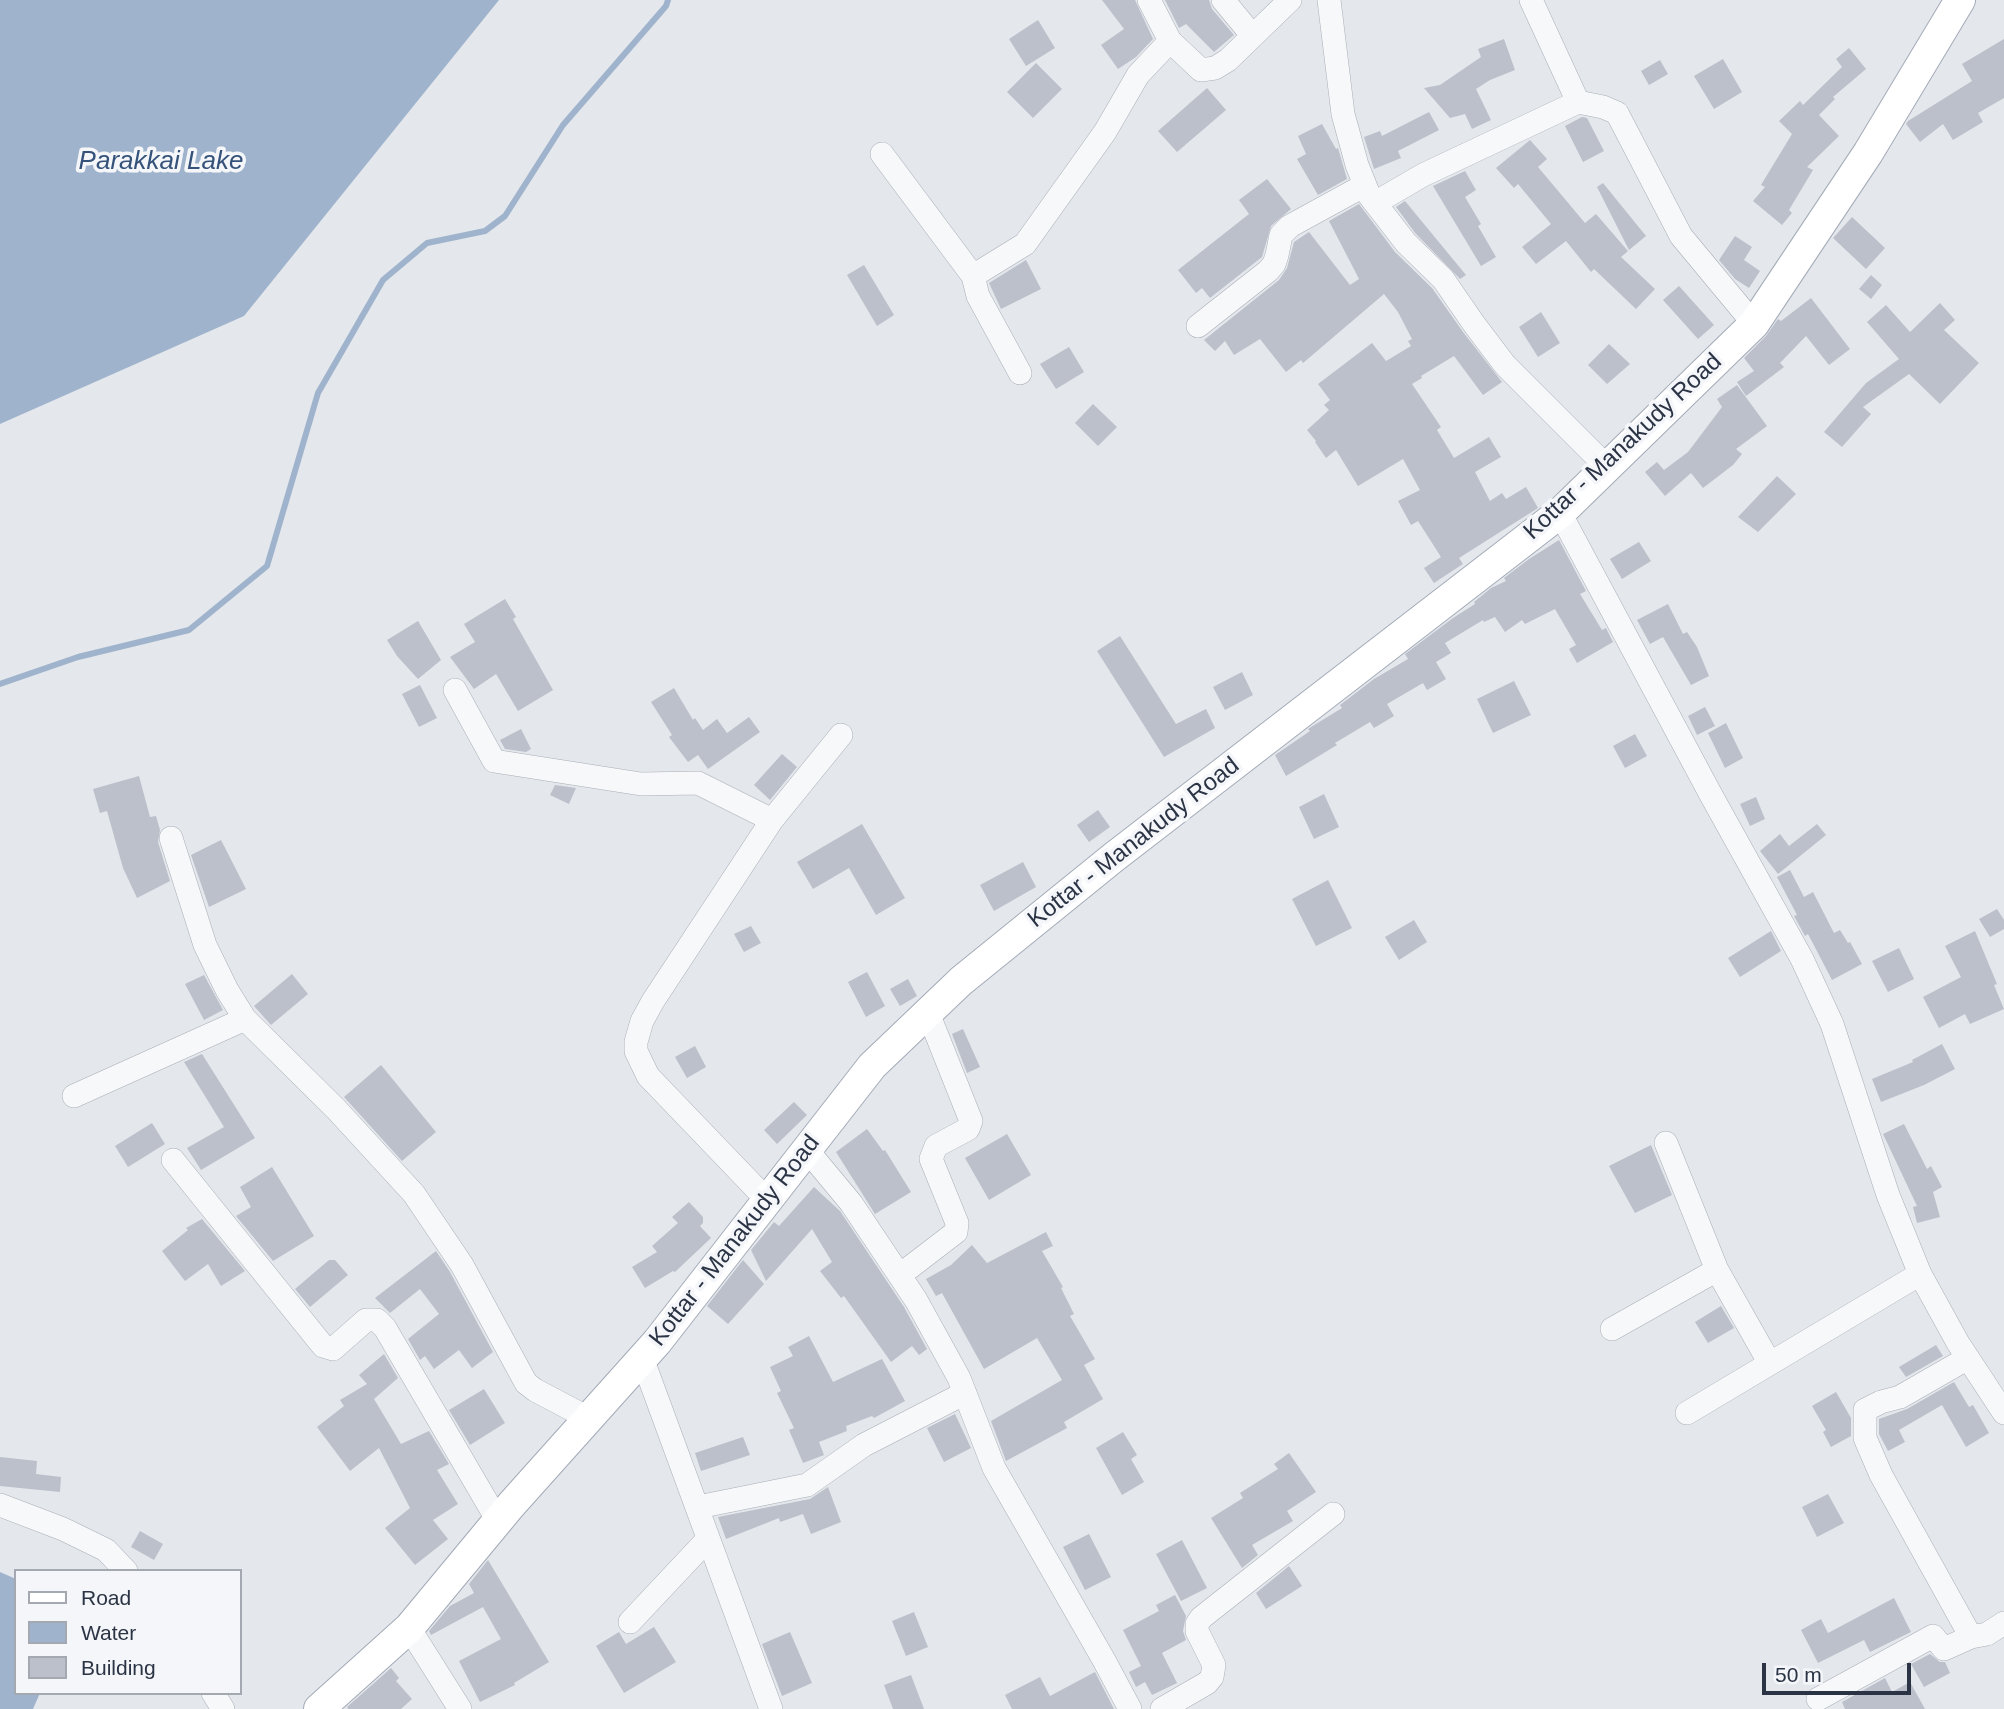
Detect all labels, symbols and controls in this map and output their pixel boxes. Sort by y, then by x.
water label: Parakkai Lake [79,146,243,178]
street label: Kottar - Manakudy Road [1518,348,1728,546]
street label: Kottar - Manakudy Road [1023,752,1245,934]
street label: Kottar - Manakudy Road [644,1130,826,1352]
legend [14,1569,242,1695]
text: Road [81,1586,131,1609]
text: Water [81,1621,136,1644]
scale bar [1766,1650,1915,1694]
text: Building [81,1656,156,1679]
text: 50 m [1775,1663,1822,1686]

